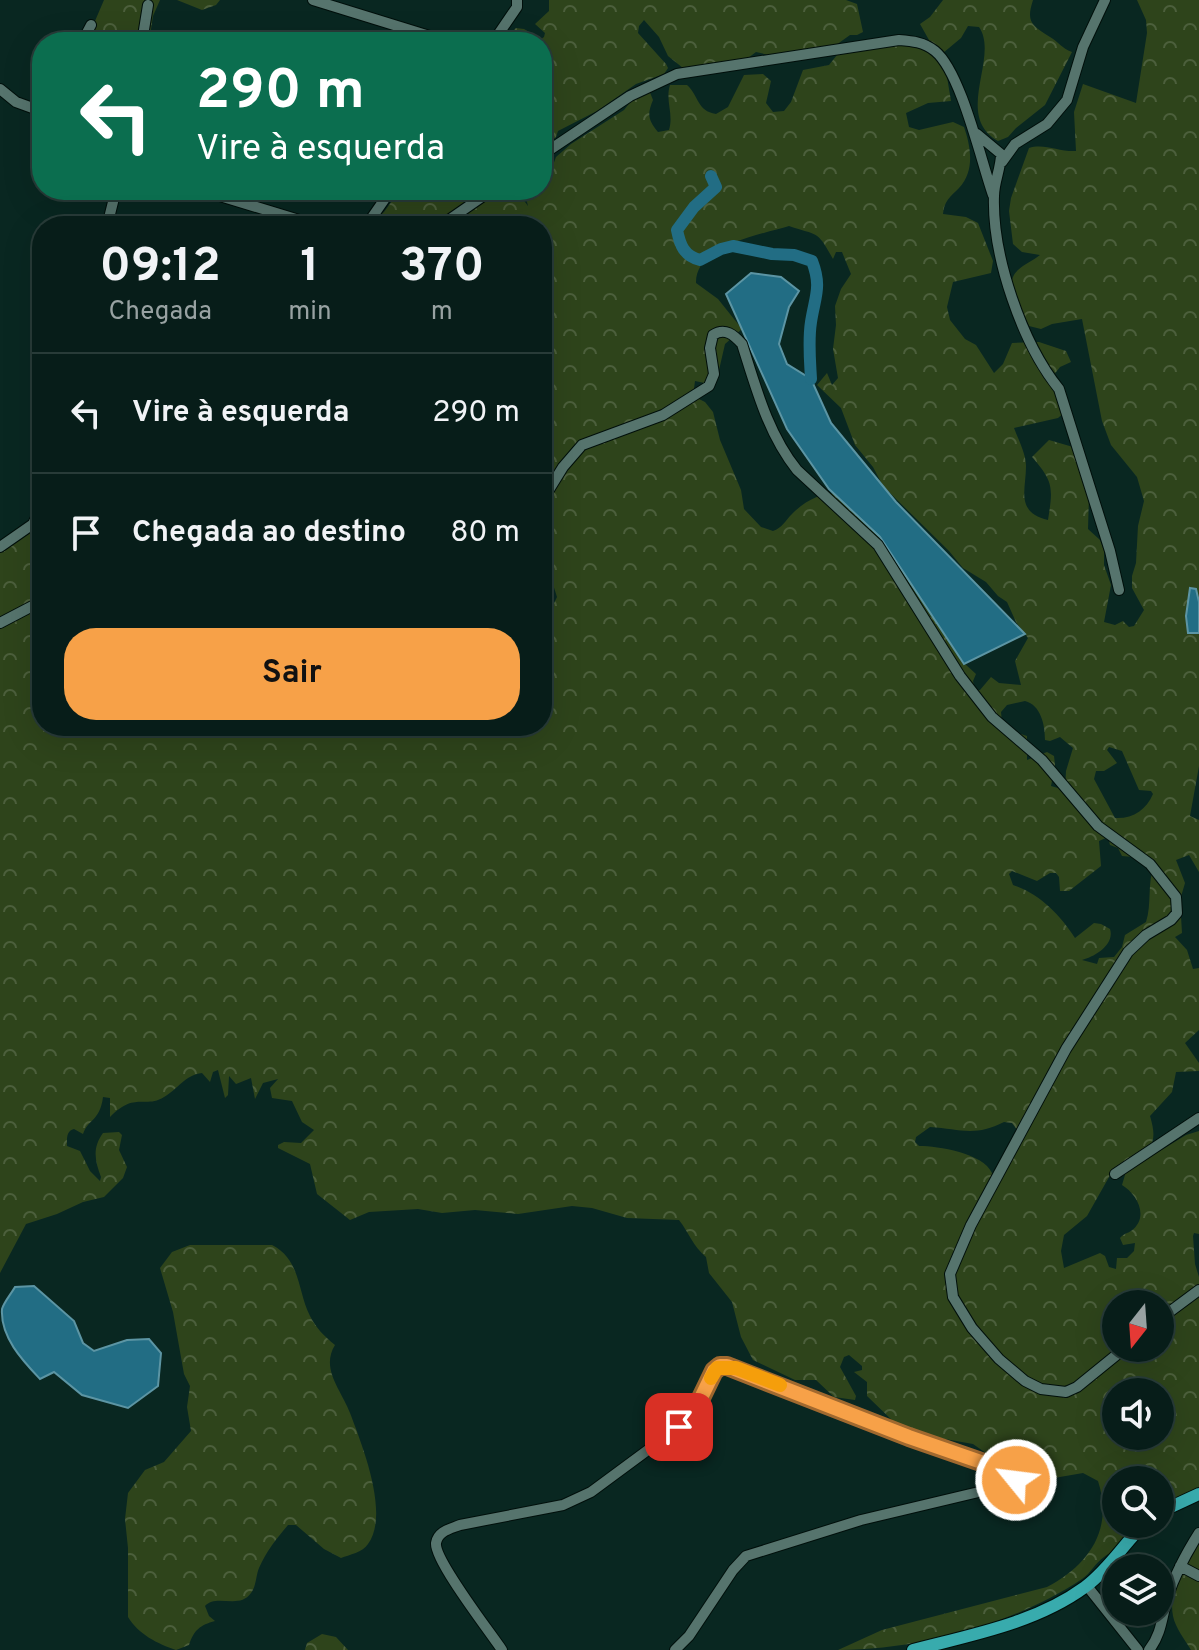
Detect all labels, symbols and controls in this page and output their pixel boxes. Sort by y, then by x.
text: 290 m [196,58,365,128]
icon: left [64,64,168,168]
text: Vire à esquerda [196,127,445,173]
text: 09:12 [100,238,221,298]
text: 1 [300,238,320,298]
text: 370 [399,238,484,298]
text: Chegada [108,296,212,329]
text: min [288,296,332,329]
text: m [431,296,453,329]
icon: left [64,391,108,435]
text: Vire à esquerda [132,395,349,432]
text: 290 m [432,395,520,432]
icon: arrive [64,511,108,555]
text: Chegada ao destino [132,515,406,552]
text: 80 m [450,515,520,552]
button: Sair [64,628,520,720]
north arrow [1102,1290,1174,1362]
map controls [1102,1290,1174,1626]
button: sound [1102,1378,1174,1450]
pin [645,1393,713,1461]
icon: arrive [657,1405,701,1449]
position arrow [974,1438,1058,1522]
button: search [1102,1466,1174,1538]
button: layers [1102,1554,1174,1626]

